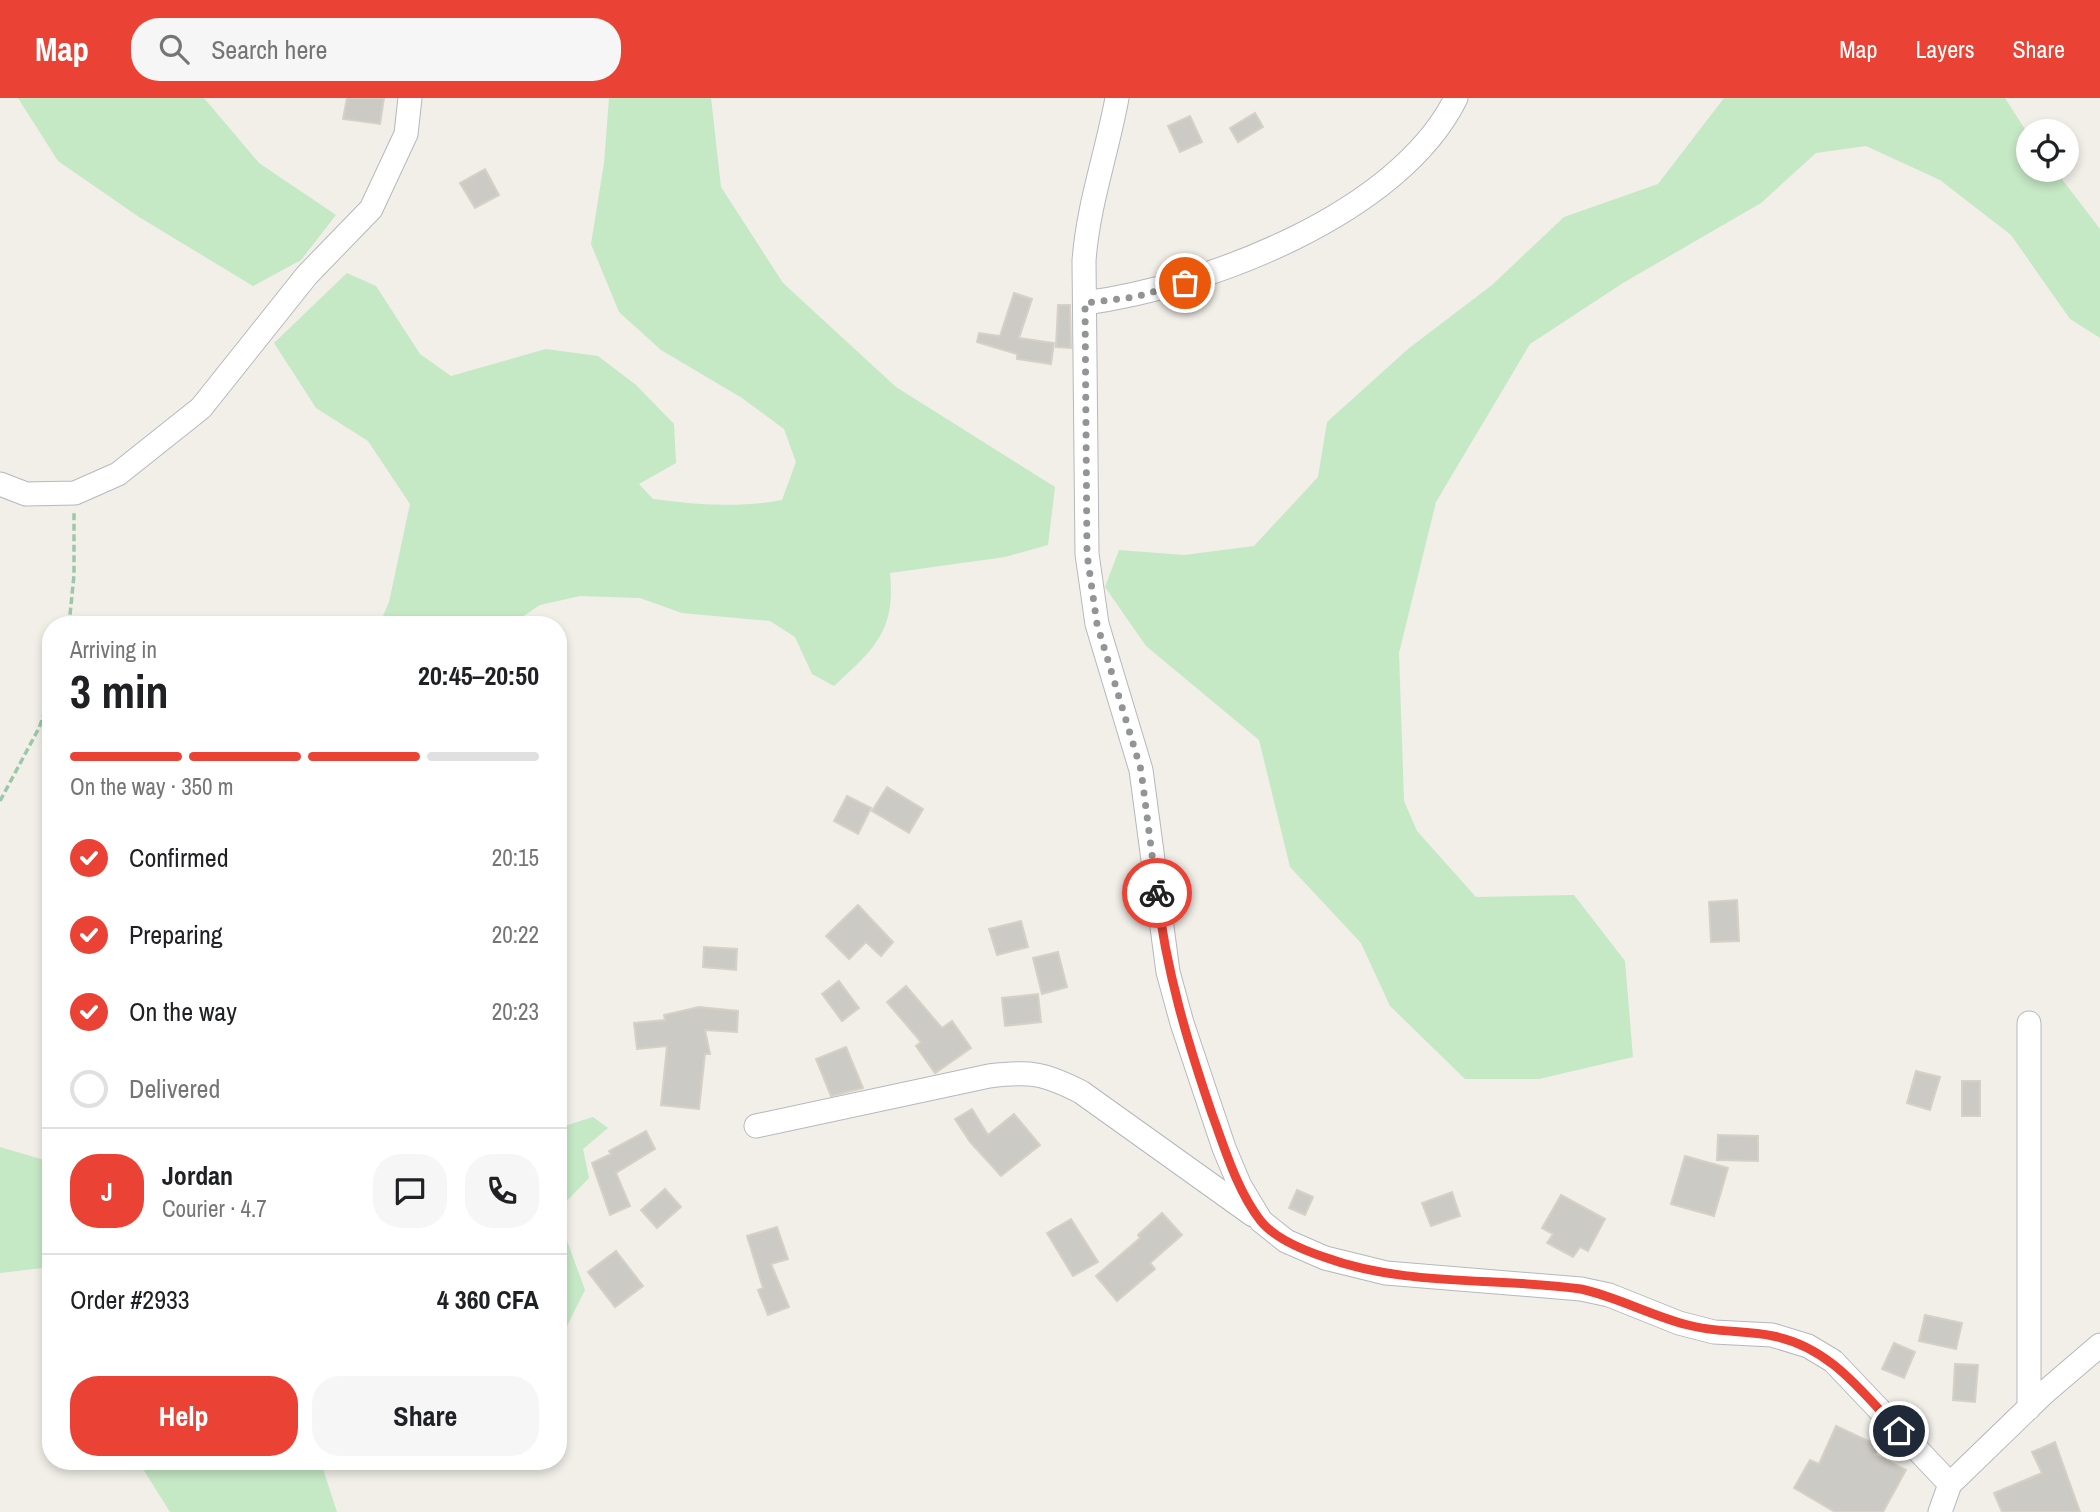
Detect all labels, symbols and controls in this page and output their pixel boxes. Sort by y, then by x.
search box [131,18,621,81]
text: Map [35,27,89,71]
icon: search [155,30,193,68]
text: Search here [211,32,327,67]
text: Map [1839,33,1877,65]
text: Layers [1915,33,1974,65]
text: Share [2012,33,2065,65]
map controls [2016,119,2079,182]
button: locate [2016,119,2079,182]
pin [1155,253,1215,313]
icon: bag [1166,264,1204,302]
text: Arriving in [70,634,157,665]
text: 20:45–20:50 [418,658,539,693]
text: 3 min [70,660,169,722]
text: On the way · 350 m [70,771,234,802]
icon: check [70,839,108,877]
text: Confirmed [129,840,229,875]
text: 20:15 [492,842,539,873]
courier [1122,858,1192,928]
icon: bike [1138,874,1176,912]
icon: check [70,916,108,954]
text: Preparing [129,917,223,952]
text: 20:22 [492,919,539,950]
icon: check [70,993,108,1031]
text: On the way [129,994,237,1029]
text: 20:23 [492,996,539,1027]
text: Delivered [129,1071,220,1106]
button: chat [373,1154,447,1228]
button: phone [465,1154,539,1228]
text: Jordan [162,1158,233,1193]
text: J [101,1174,113,1209]
text: Courier · 4.7 [162,1193,267,1224]
text: Order #2933 [70,1282,190,1317]
text: 4 360 CFA [437,1282,539,1317]
button: Help [70,1376,298,1456]
button: Share [312,1376,539,1456]
pin [1869,1401,1929,1461]
icon: home [1880,1412,1918,1450]

